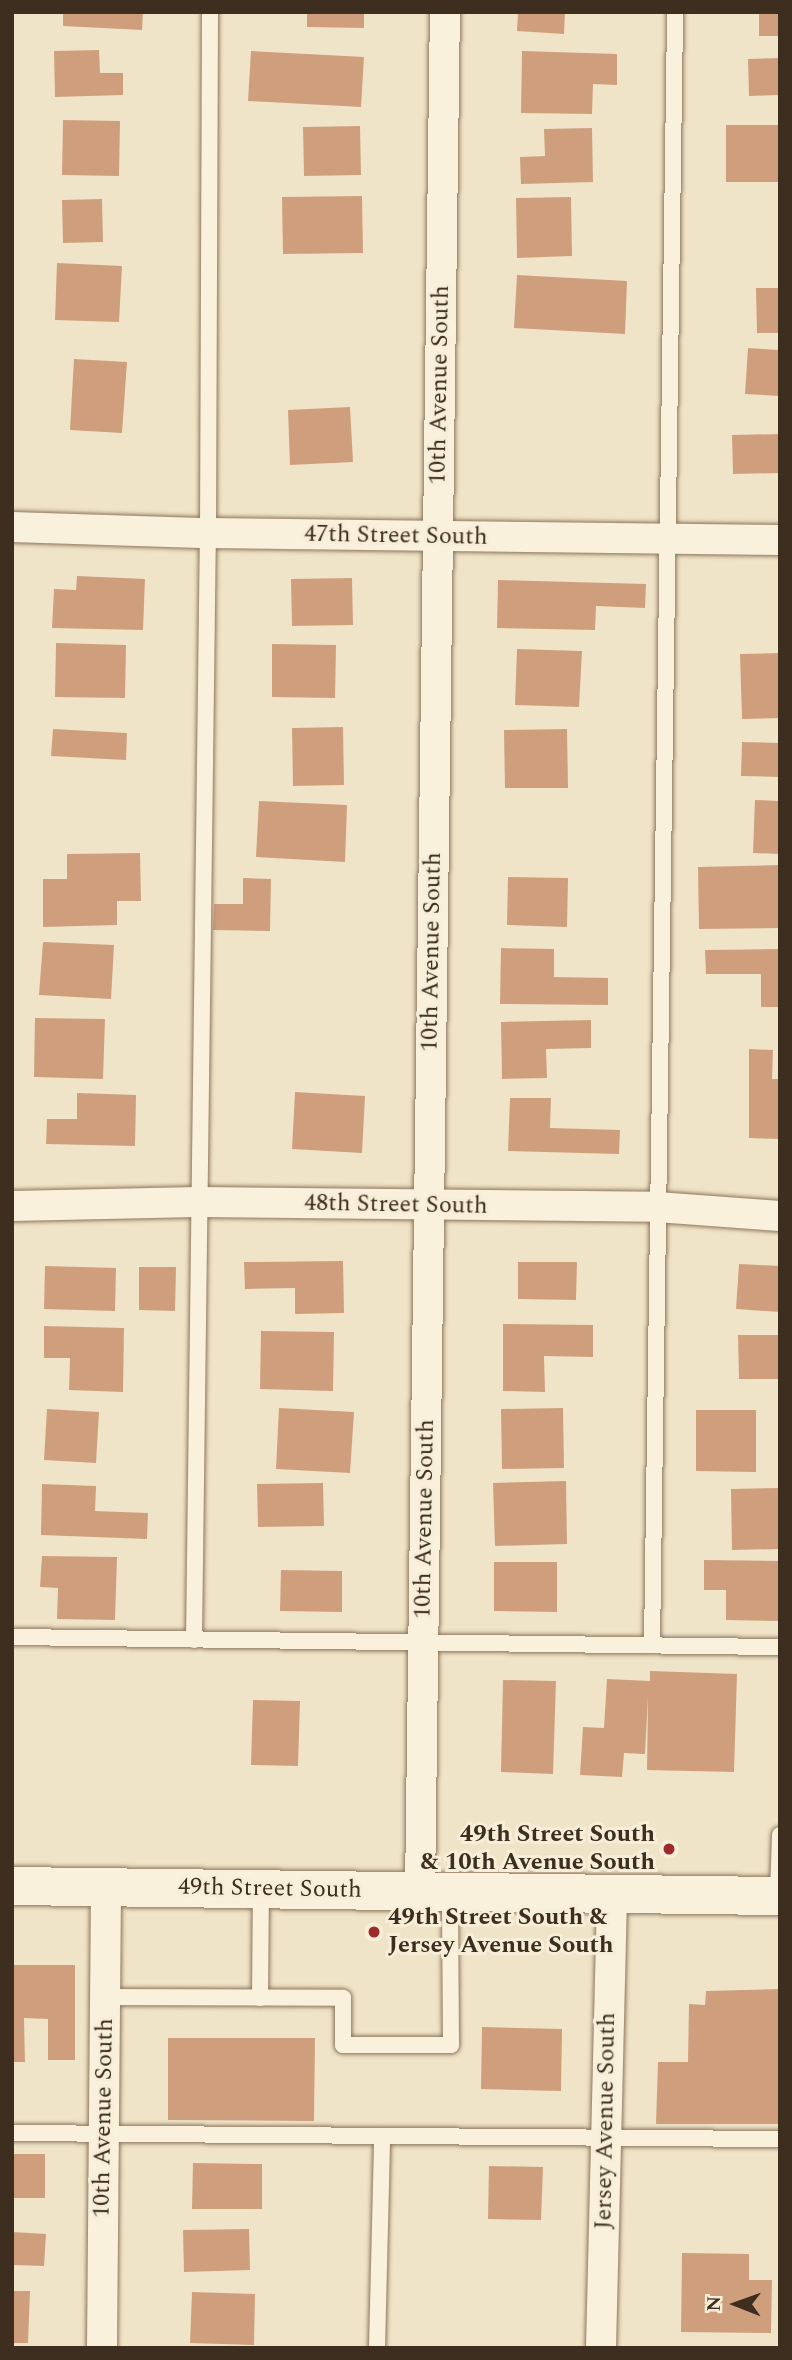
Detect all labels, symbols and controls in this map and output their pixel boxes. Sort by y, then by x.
street label: 10th Avenue South [424,285,456,485]
street label: 47th Street South [304,520,488,552]
street label: 10th Avenue South [416,852,448,1052]
street label: 48th Street South [304,1189,488,1221]
street label: 10th Avenue South [409,1419,441,1619]
place label: 49th Street South & 10th Avenue South [420,1821,655,1877]
marker: 49th Street South & 10th Avenue South [661,1841,677,1857]
street label: 49th Street South [178,1873,362,1905]
place label: 49th Street South & Jersey Avenue South [388,1904,614,1960]
marker: 49th Street South & Jersey Avenue South [366,1924,382,1940]
street label: Jersey Avenue South [590,2012,622,2230]
street label: 10th Avenue South [88,2018,120,2218]
north arrow [701,2269,771,2339]
text: N [700,2296,729,2312]

